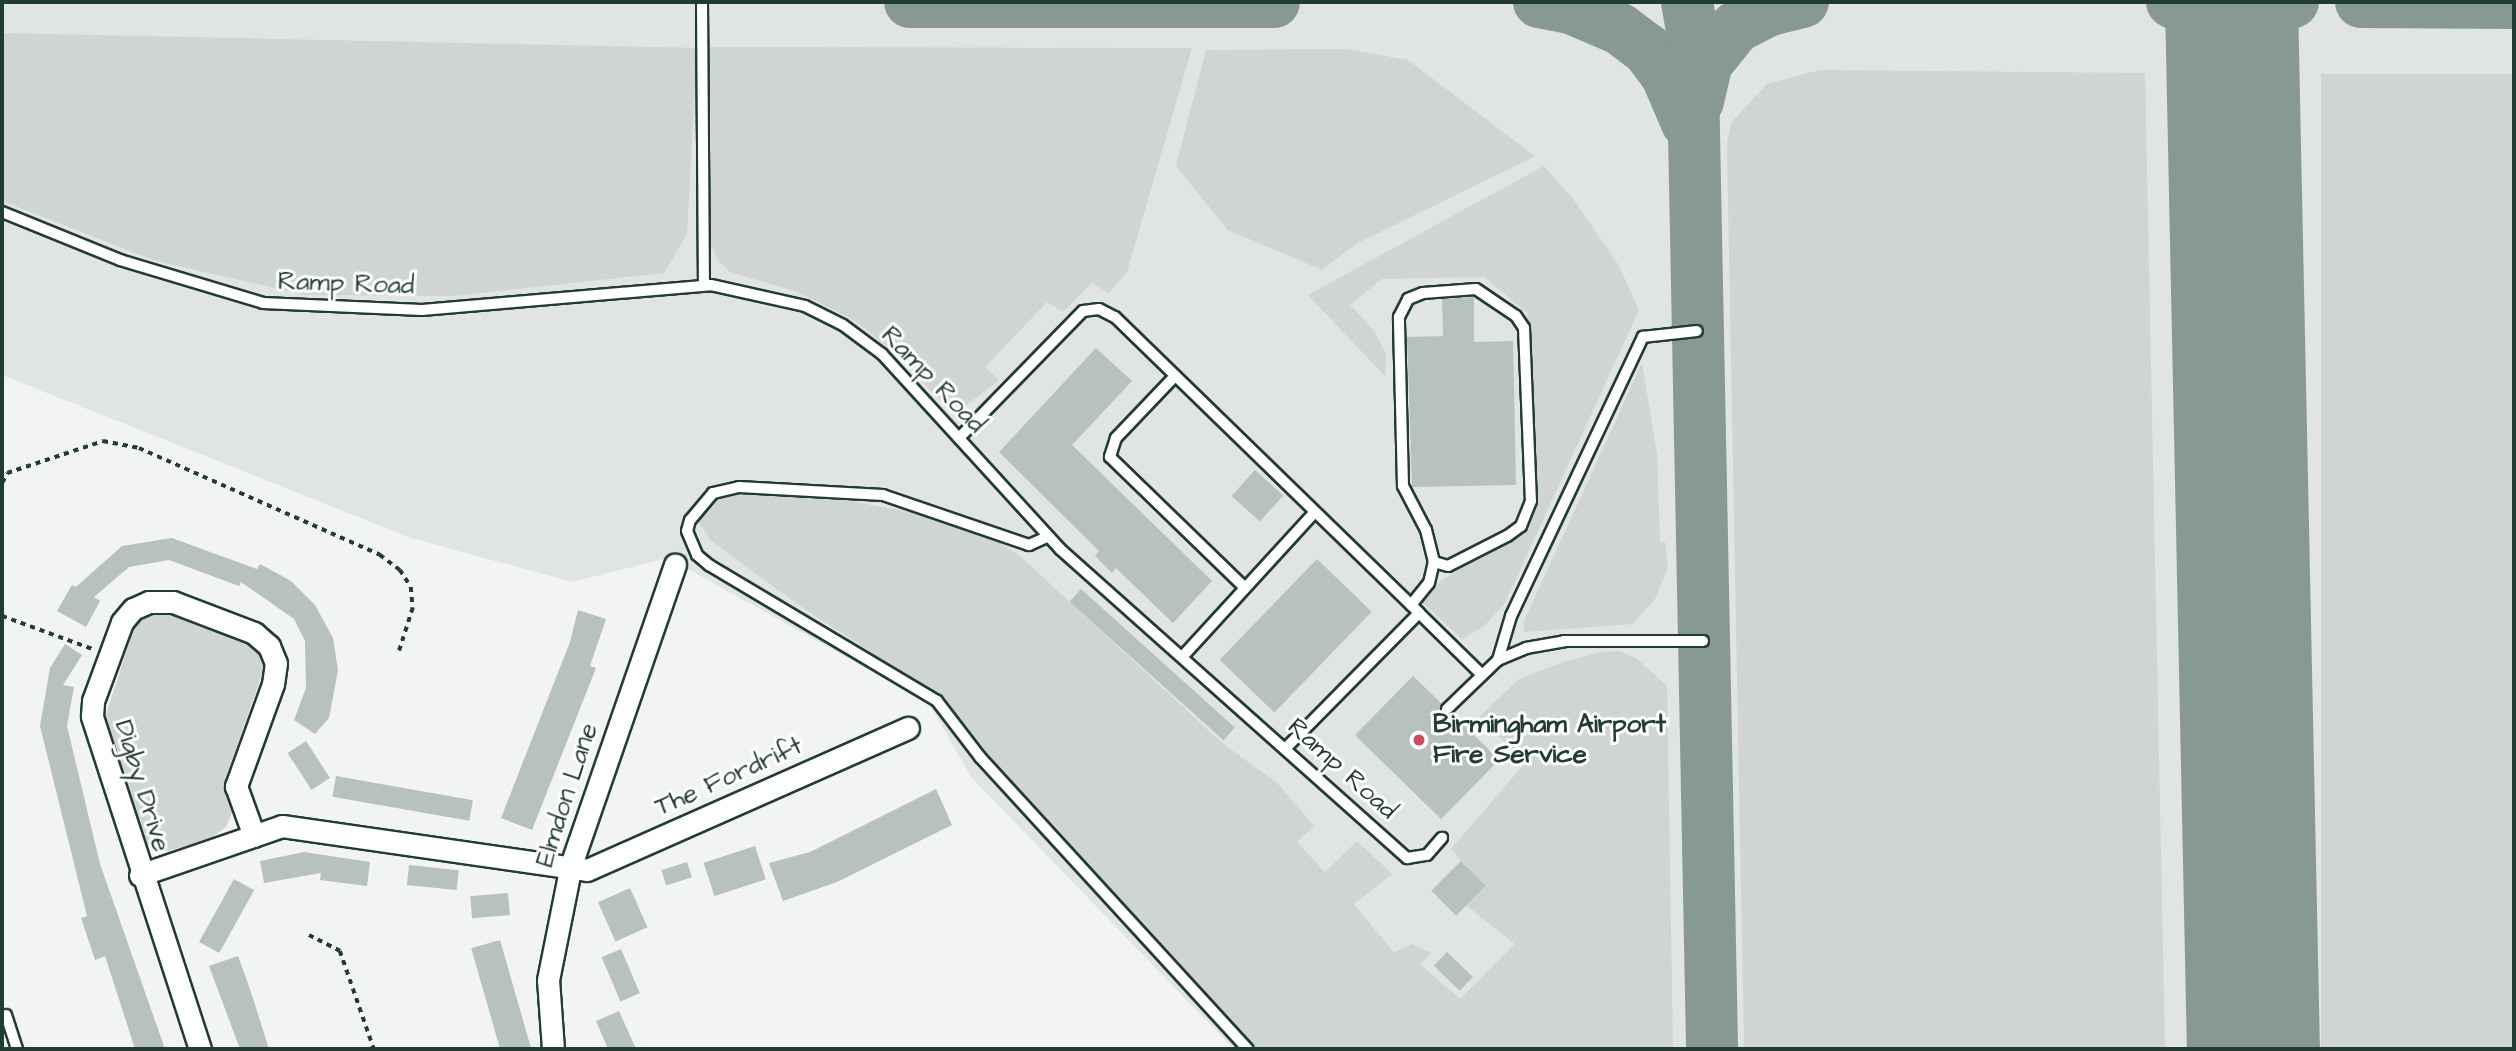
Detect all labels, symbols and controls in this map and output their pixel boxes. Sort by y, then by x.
street label: Ramp Road [277,266,415,302]
street label: Ramp Road [874,320,992,440]
place label: Birmingham Airport Fire Service [1433,709,1666,770]
street label: Ramp Road [1281,712,1403,826]
street label: Digby Drive [107,716,177,856]
street label: Elmdon Lane [529,719,605,871]
street label: The Fordrift [650,731,808,823]
marker: Birmingham Airport Fire Service [1411,732,1427,748]

